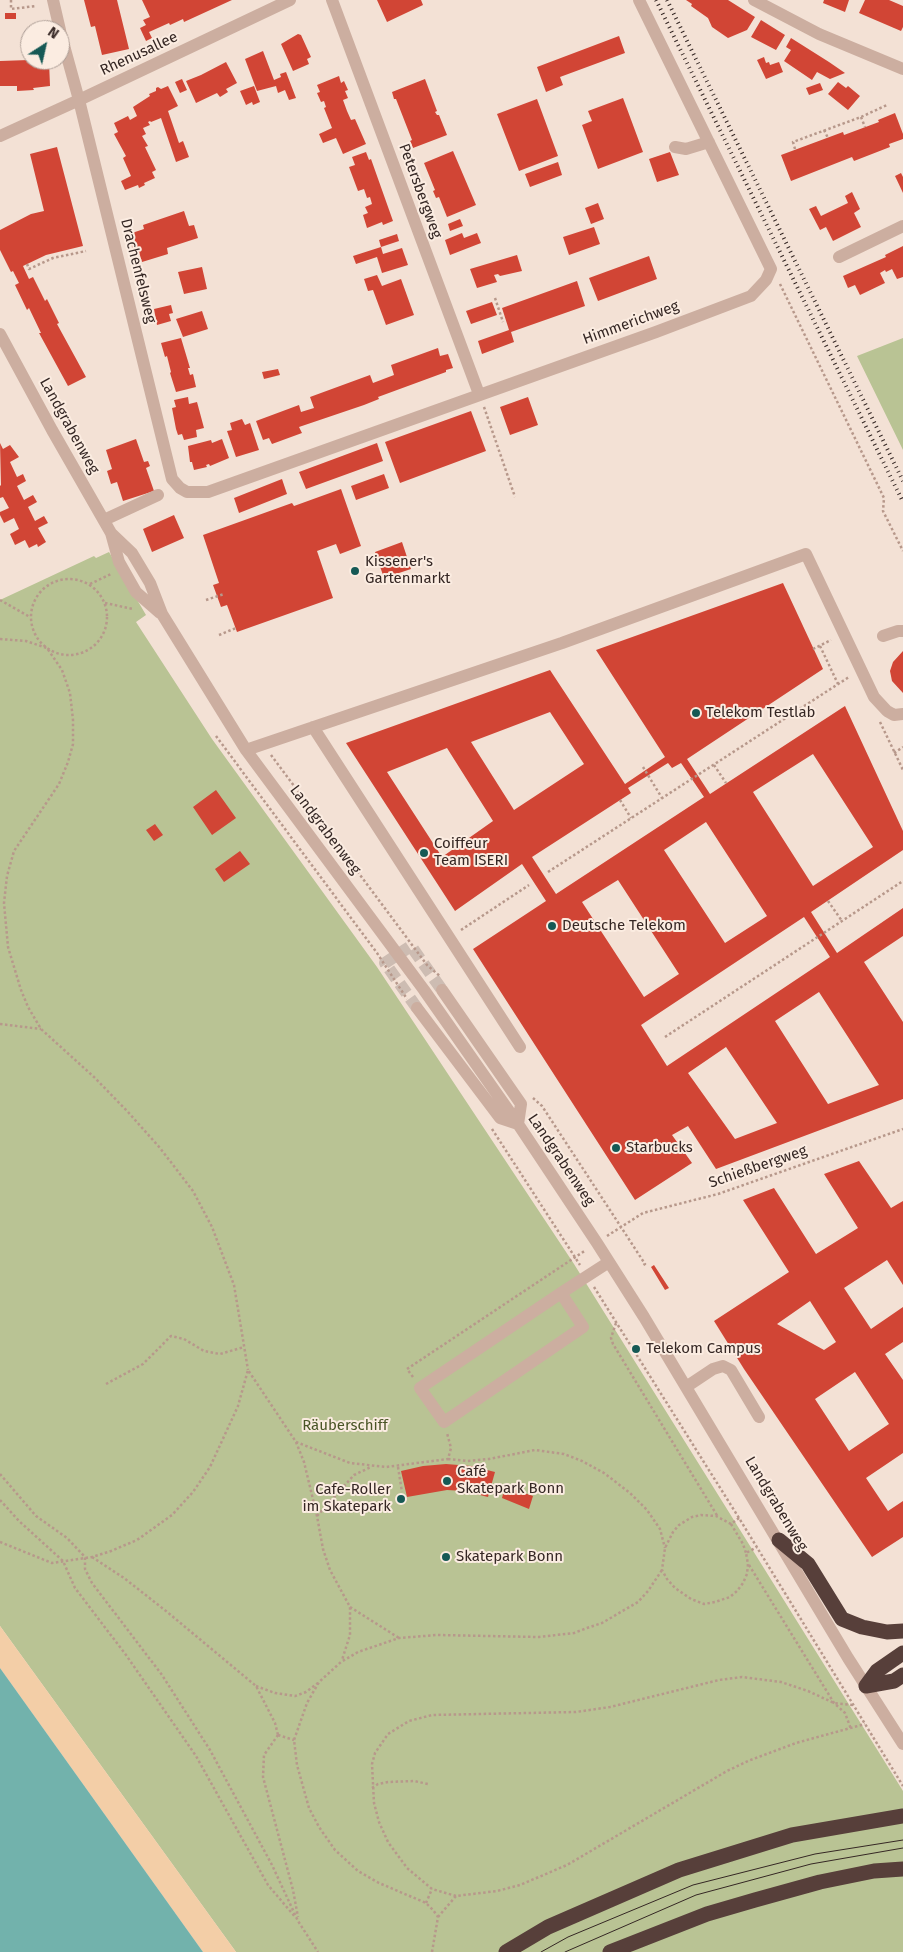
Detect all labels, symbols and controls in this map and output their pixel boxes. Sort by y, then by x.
north arrow [20,20,70,70]
text: N [45,23,62,43]
street label: Rhenusallee [97,28,181,80]
street label: Petersbergweg [395,141,445,241]
street label: Drachenfelsweg [116,217,160,325]
street label: Himmerichweg [580,297,682,349]
street label: Landgrabenweg [35,375,103,477]
place label: Kissener's Gartenmarkt [365,553,450,588]
marker: Kissener's Gartenmarkt [349,565,361,577]
place label: Telekom Testlab [706,704,815,722]
marker: Telekom Testlab [690,707,702,719]
street label: Landgrabenweg [286,782,364,878]
place label: Coiffeur Team ISERI [434,835,508,870]
marker: Coiffeur Team ISERI [418,847,430,859]
place label: Deutsche Telekom [562,917,686,935]
marker: Deutsche Telekom [546,920,558,932]
street label: Landgrabenweg [524,1111,598,1209]
place label: Starbucks [626,1139,693,1157]
marker: Starbucks [610,1142,622,1154]
street label: Schießbergweg [707,1142,809,1192]
place label: Telekom Campus [646,1340,761,1358]
marker: Telekom Campus [630,1343,642,1355]
park label: Räuberschiff [302,1417,388,1435]
street label: Landgrabenweg [741,1453,811,1555]
place label: Café Skatepark Bonn [457,1463,564,1498]
marker: Café Skatepark Bonn [441,1475,453,1487]
place label: Cafe-Roller im Skatepark [302,1481,391,1516]
marker: Cafe-Roller im Skatepark [395,1493,407,1505]
place label: Skatepark Bonn [456,1548,563,1566]
marker: Skatepark Bonn [440,1551,452,1563]

